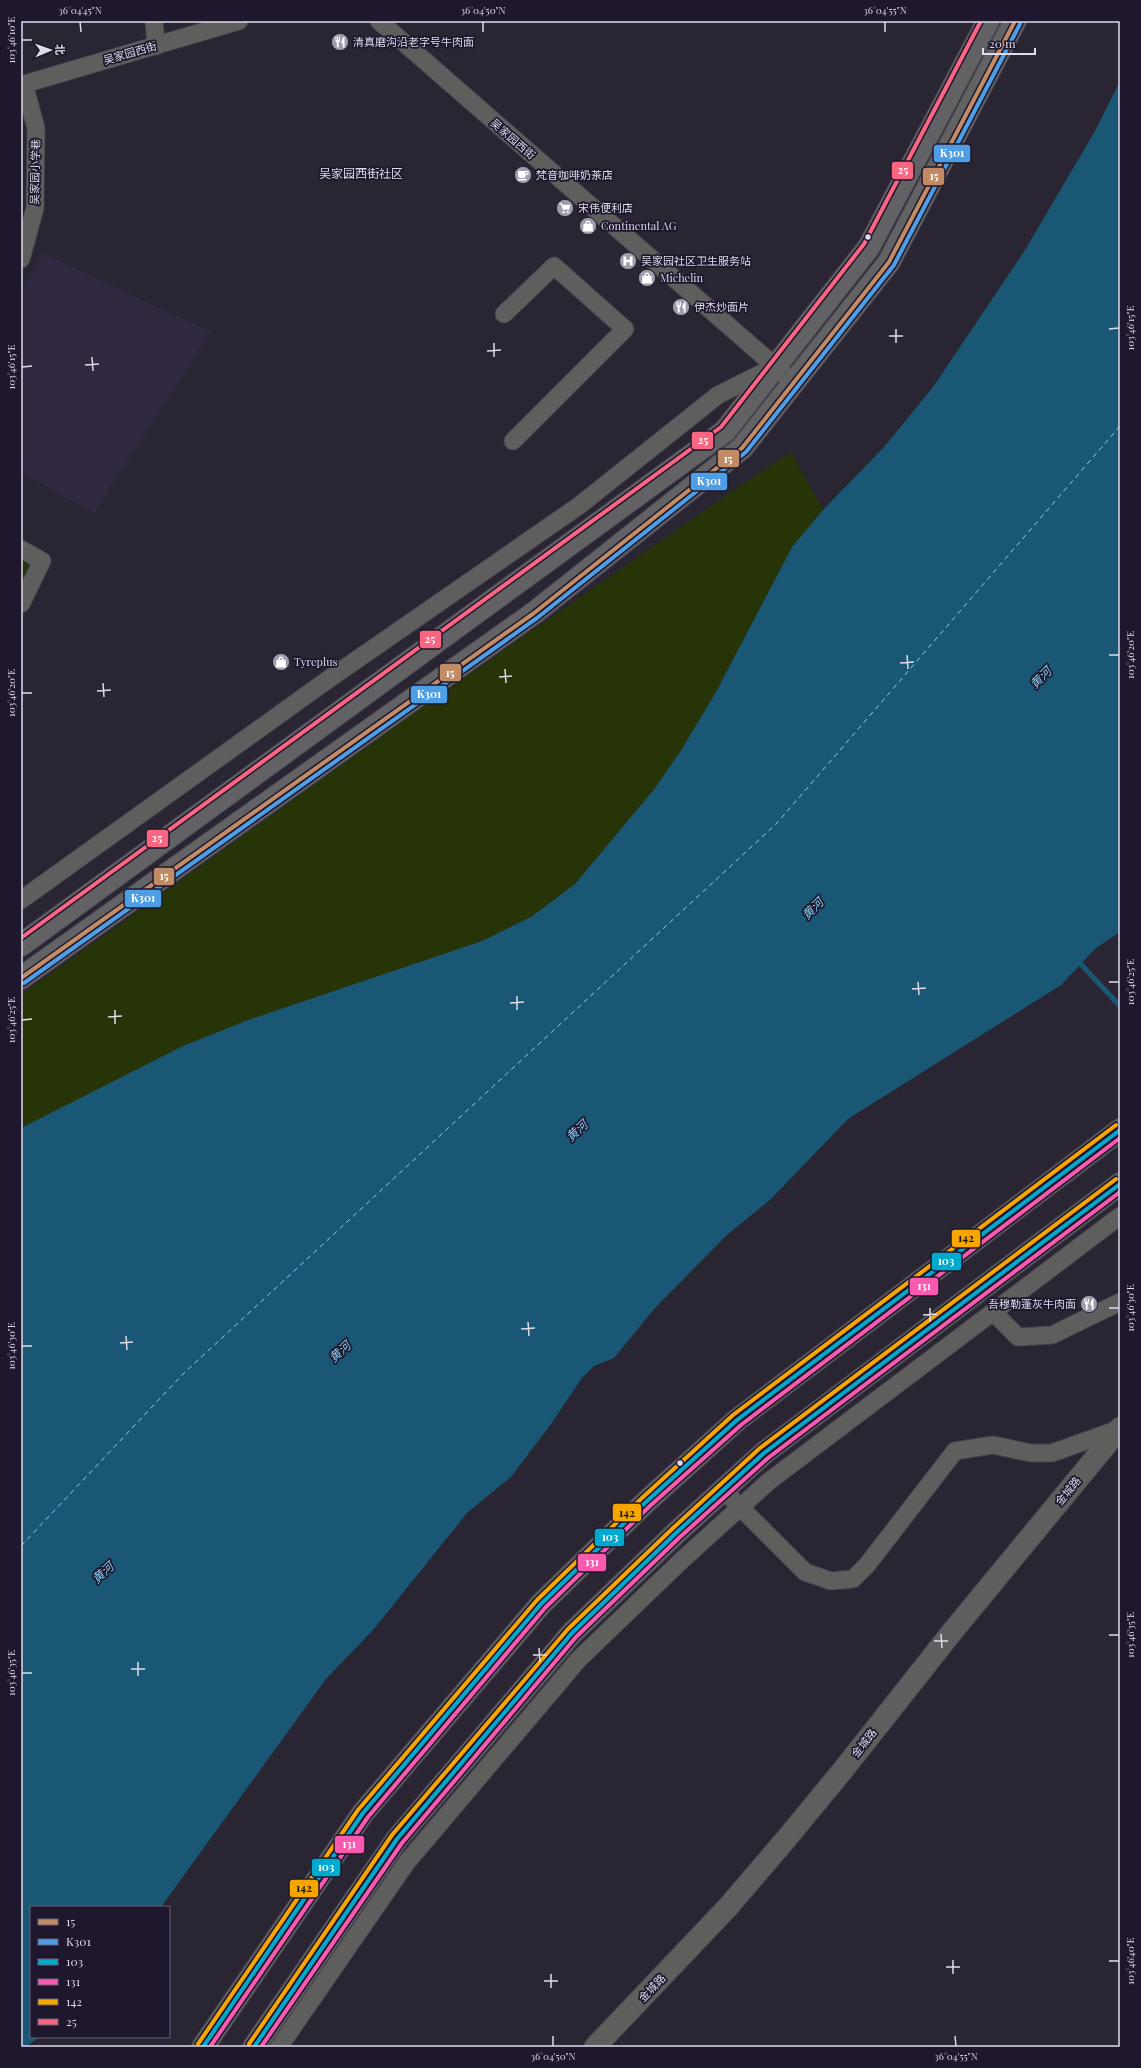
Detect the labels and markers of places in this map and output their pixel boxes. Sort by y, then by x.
restaurant icon: 清真磨沟沿老字号牛肉面 [330,32,350,52]
place label: 清真磨沟沿老字号牛肉面 [353,34,474,49]
cafe icon: 梵音咖啡奶茶店 [513,165,533,185]
place label: 梵音咖啡奶茶店 [536,167,613,182]
supermarket icon: 宋伟便利店 [555,198,575,218]
place label: 宋伟便利店 [578,200,633,215]
shop icon: Continental AG [578,216,598,236]
place label: Continental AG [601,218,677,233]
unlabelled marker [863,232,873,242]
hospital icon: 吴家园社区卫生服务站 [618,251,638,271]
place label: 吴家园社区卫生服务站 [641,253,751,268]
shop icon: Michelin [637,268,657,288]
place label: Michelin [660,270,704,285]
restaurant icon: 伊杰炒面片 [671,297,691,317]
place label: 伊杰炒面片 [694,299,749,314]
shop icon: Tyreplus [271,652,291,672]
place label: Tyreplus [294,654,338,669]
restaurant icon: 吾穆勒蓬灰牛肉面 [1079,1294,1099,1314]
place label: 吾穆勒蓬灰牛肉面 [988,1296,1076,1311]
unlabelled marker [675,1458,685,1468]

